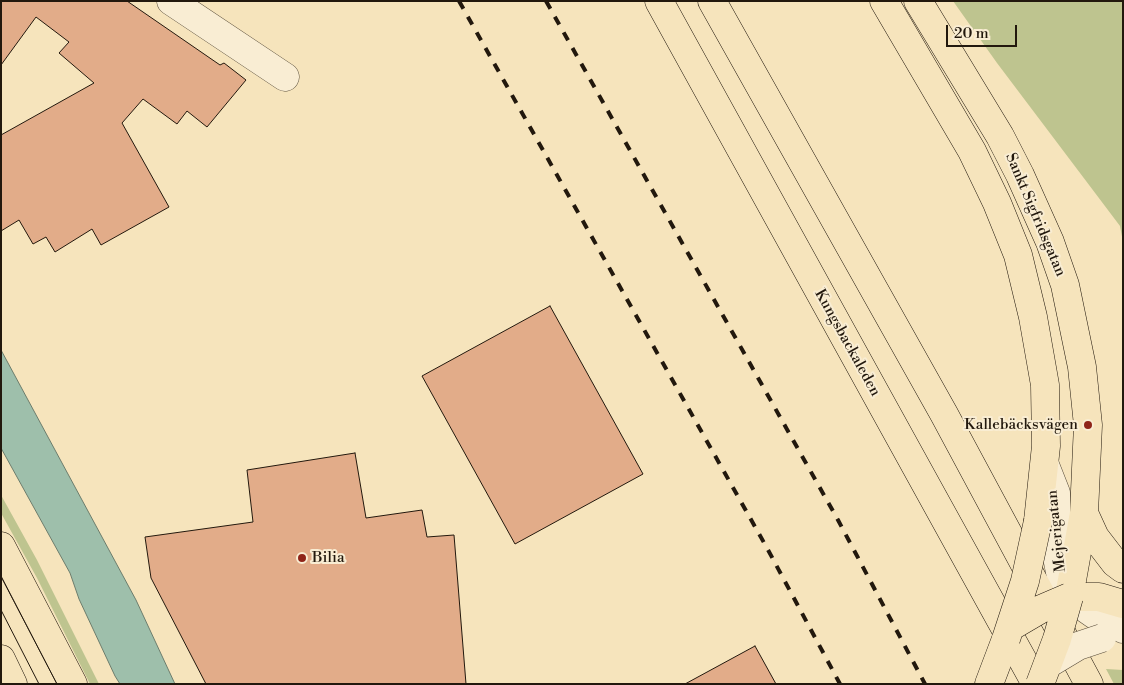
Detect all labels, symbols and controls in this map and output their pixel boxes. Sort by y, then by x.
scale bar [949,15,1020,47]
text: 20 m [954,24,989,43]
street label: Sankt Sigfridsgatan [1001,151,1069,279]
street label: Kungsbackaleden [810,286,884,400]
place label: Kallebäcksvägen [964,416,1078,434]
marker: Kallebäcksvägen [1082,419,1094,431]
street label: Mejerigatan [1044,489,1070,573]
place label: Bilia [312,549,344,567]
marker: Bilia [296,552,308,564]

